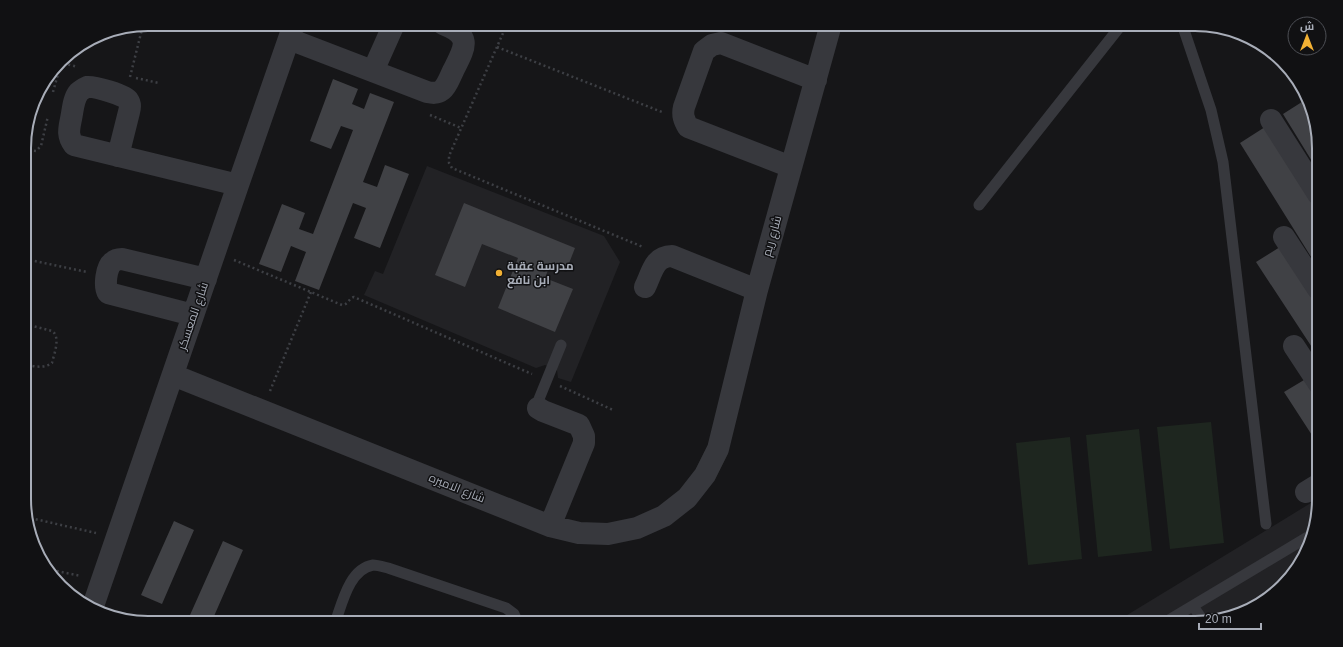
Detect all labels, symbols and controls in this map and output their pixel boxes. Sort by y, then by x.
north arrow [1287,16,1327,56]
text: ش [1300,20,1314,33]
street label: شارع ريم [760,214,785,258]
place label: مدرسة عقبة ابن نافع [507,259,574,289]
marker: مدرسة عقبة ابن نافع [494,268,504,278]
street label: شارع المعسكر [175,280,212,353]
street label: شارع الاميره [426,470,487,507]
scale bar [1199,605,1261,631]
text: 20 m [1205,612,1232,626]

